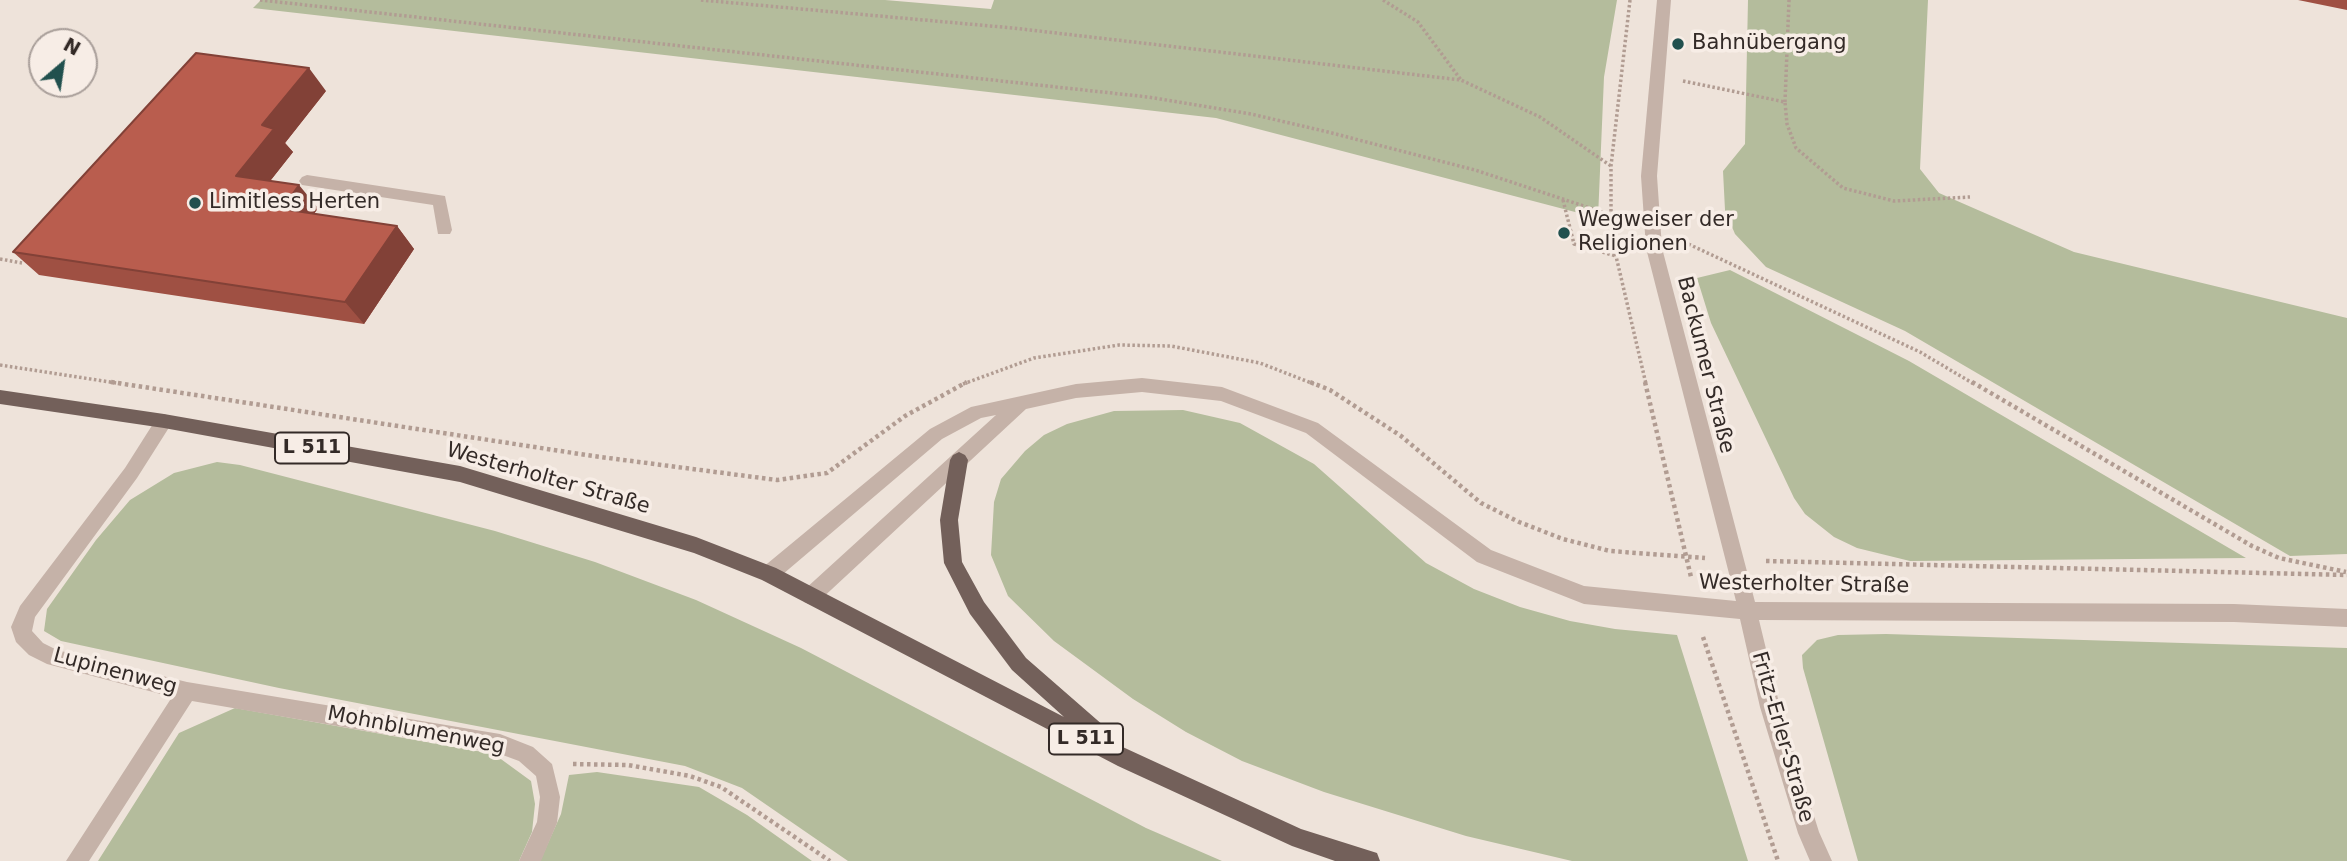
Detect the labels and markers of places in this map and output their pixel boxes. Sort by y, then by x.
place label: Bahnübergang [1692,31,1847,57]
marker: Bahnübergang [1670,36,1686,52]
place label: Limitless Herten [209,190,380,216]
marker: Limitless Herten [187,195,203,211]
place label: Wegweiser der Religionen [1578,208,1734,258]
marker: Wegweiser der Religionen [1556,225,1572,241]

